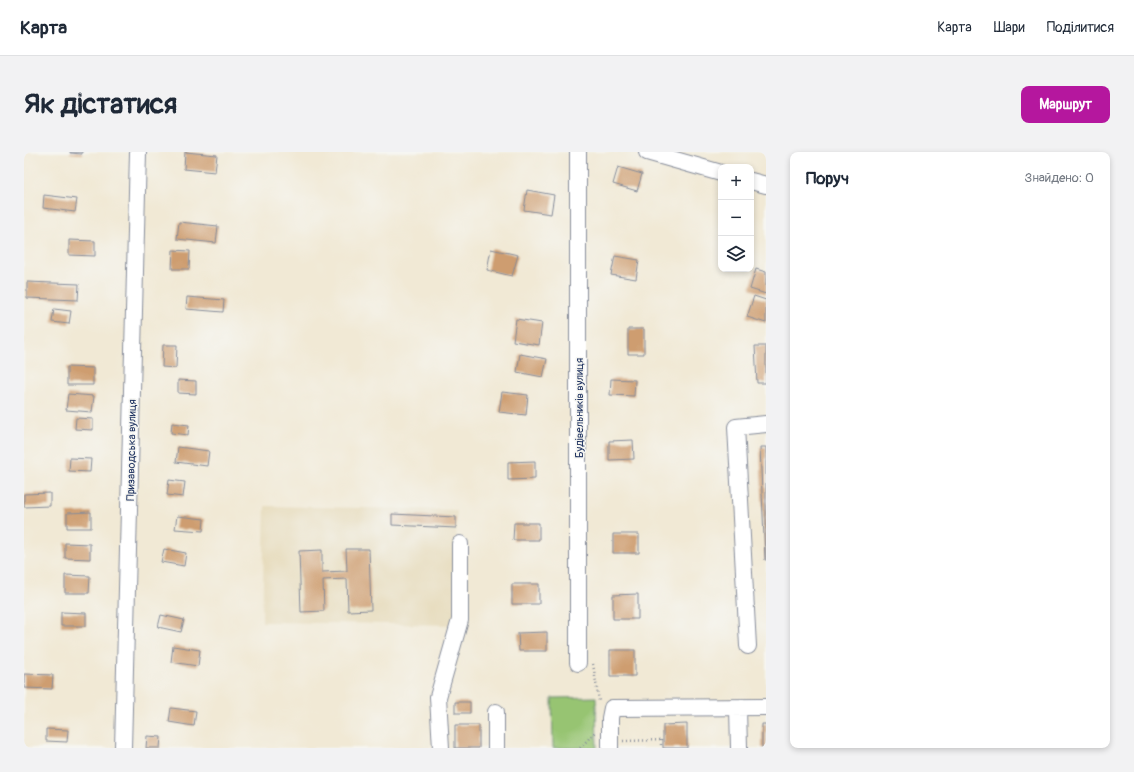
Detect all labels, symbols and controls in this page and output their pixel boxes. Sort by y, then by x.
text: Карта [20,16,67,40]
text: Карта [937,19,972,36]
text: Шари [994,19,1025,36]
text: Поділитися [1047,19,1114,36]
button: Маршрут [1021,86,1110,123]
text: Як дістатися [24,87,177,122]
map controls [718,164,754,272]
button: + [718,164,754,200]
text: Поруч [806,168,849,189]
text: Знайдено: 0 [1025,170,1094,186]
button: − [718,200,754,236]
button: layers [718,236,754,272]
street label: Будівельників вулиця [573,358,586,458]
street label: Призаводська вулиця [124,399,139,501]

